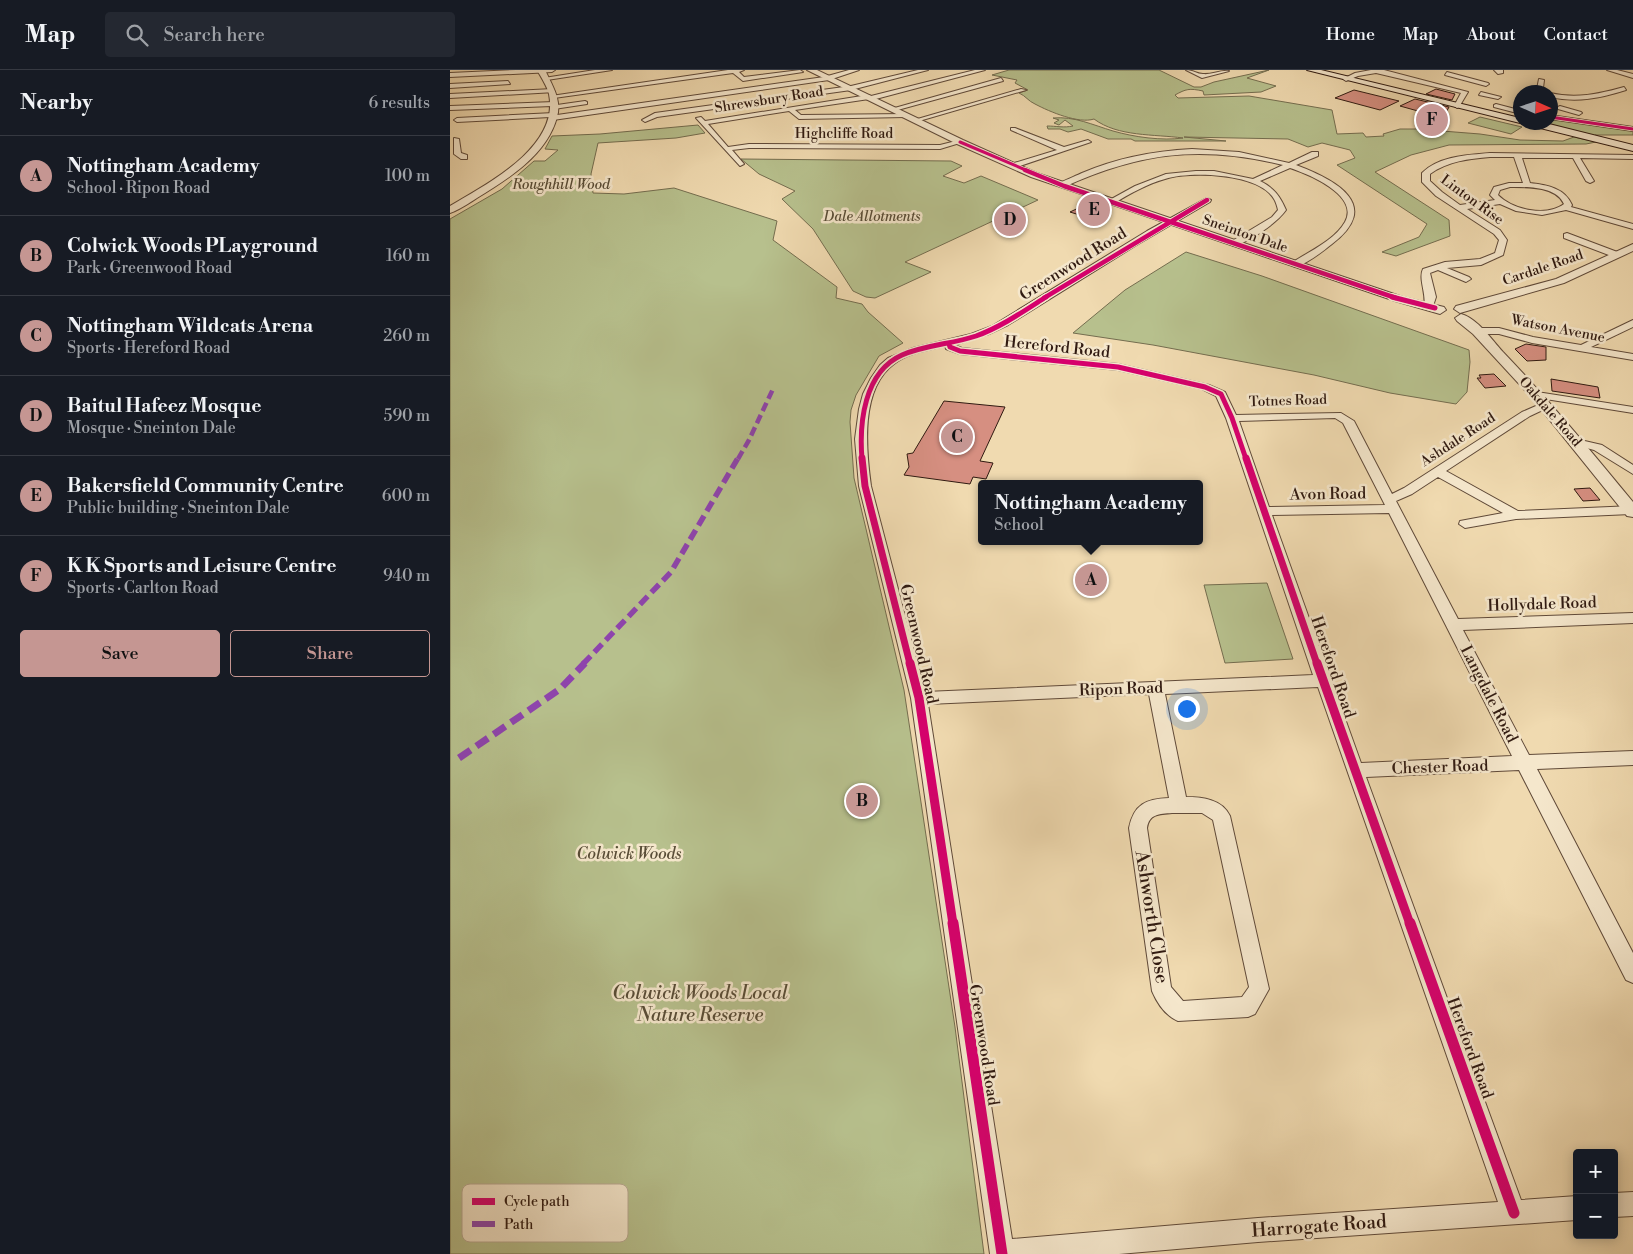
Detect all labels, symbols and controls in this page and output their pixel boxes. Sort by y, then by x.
search box [105,12,455,57]
text: Map [25,20,75,50]
icon: search [123,21,151,49]
text: Search here [163,23,265,47]
text: Home [1326,23,1375,46]
text: Map [1403,23,1439,46]
text: About [1467,23,1516,46]
text: Contact [1544,23,1608,46]
street label: Shrewsbury Road [713,82,825,117]
north arrow [1513,85,1558,130]
text: Nearby [20,90,93,116]
text: 6 results [369,93,430,113]
pin: F [1416,101,1448,139]
street label: Highcliffe Road [795,125,893,143]
text: Nottingham Academy [67,154,259,178]
text: A [30,166,42,186]
text: 100 m [385,166,430,186]
street label: Linton Rise [1437,171,1507,229]
park label: Roughhill Wood [511,176,611,194]
text: School · Ripon Road [67,178,210,198]
pin: E [1078,191,1110,229]
pin: D [994,201,1026,239]
park label: Dale Allotments [822,208,921,226]
street label: Sneinton Dale [1200,211,1290,257]
street label: Greenwood Road [1016,223,1130,305]
text: Colwick Woods PLayground [67,234,318,258]
text: B [30,246,42,266]
text: 160 m [386,246,430,266]
street label: Cardale Road [1500,246,1586,290]
text: Park · Greenwood Road [67,258,232,278]
street label: Watson Avenue [1509,311,1606,347]
text: Nottingham Wildcats Arena [67,314,313,338]
text: C [30,326,42,346]
text: 260 m [383,326,430,346]
street label: Hereford Road [1003,331,1111,363]
text: Sports · Hereford Road [67,338,230,358]
street label: Oakdale Road [1515,373,1585,451]
street label: Totnes Road [1249,391,1327,411]
text: Baitul Hafeez Mosque [67,394,261,418]
text: D [30,406,42,426]
text: 590 m [384,406,430,426]
street label: Ashdale Road [1416,409,1499,471]
text: Mosque · Sneinton Dale [67,418,236,438]
pin: C [941,418,973,456]
text: Bakersfield Community Centre [67,474,344,498]
popup [978,480,1203,545]
street label: Avon Road [1288,483,1367,505]
text: E [30,486,42,506]
text: 600 m [382,486,430,506]
text: Nottingham Academy [994,491,1187,515]
text: Public building · Sneinton Dale [67,498,290,518]
text: School [994,515,1044,535]
text: K K Sports and Leisure Centre [67,554,336,578]
pin: A [1075,561,1107,599]
text: F [30,566,42,586]
text: 940 m [383,566,430,586]
text: Sports · Carlton Road [67,578,219,598]
street label: Greenwood Road [895,582,943,706]
street label: Hollydale Road [1487,592,1597,616]
street label: Hereford Road [1306,613,1360,721]
button: Save [20,630,220,677]
button: Share [230,630,430,677]
street label: Langdale Road [1456,642,1522,746]
street label: Ripon Road [1078,678,1164,700]
your location [1174,696,1200,722]
street label: Chester Road [1391,755,1489,779]
pin: B [846,782,878,820]
park label: Colwick Woods [576,844,682,864]
street label: Ashworth Close [1129,848,1174,985]
park label: Colwick Woods Local Nature Reserve [612,981,788,1027]
street label: Greenwood Road [965,983,1003,1107]
street label: Hereford Road [1442,995,1498,1101]
map controls [1573,1149,1618,1239]
button: + [1573,1149,1618,1194]
legend [462,1184,628,1242]
text: Cycle path [504,1193,570,1211]
button: − [1573,1194,1618,1239]
street label: Harrogate Road [1250,1209,1388,1243]
text: Path [504,1216,534,1234]

